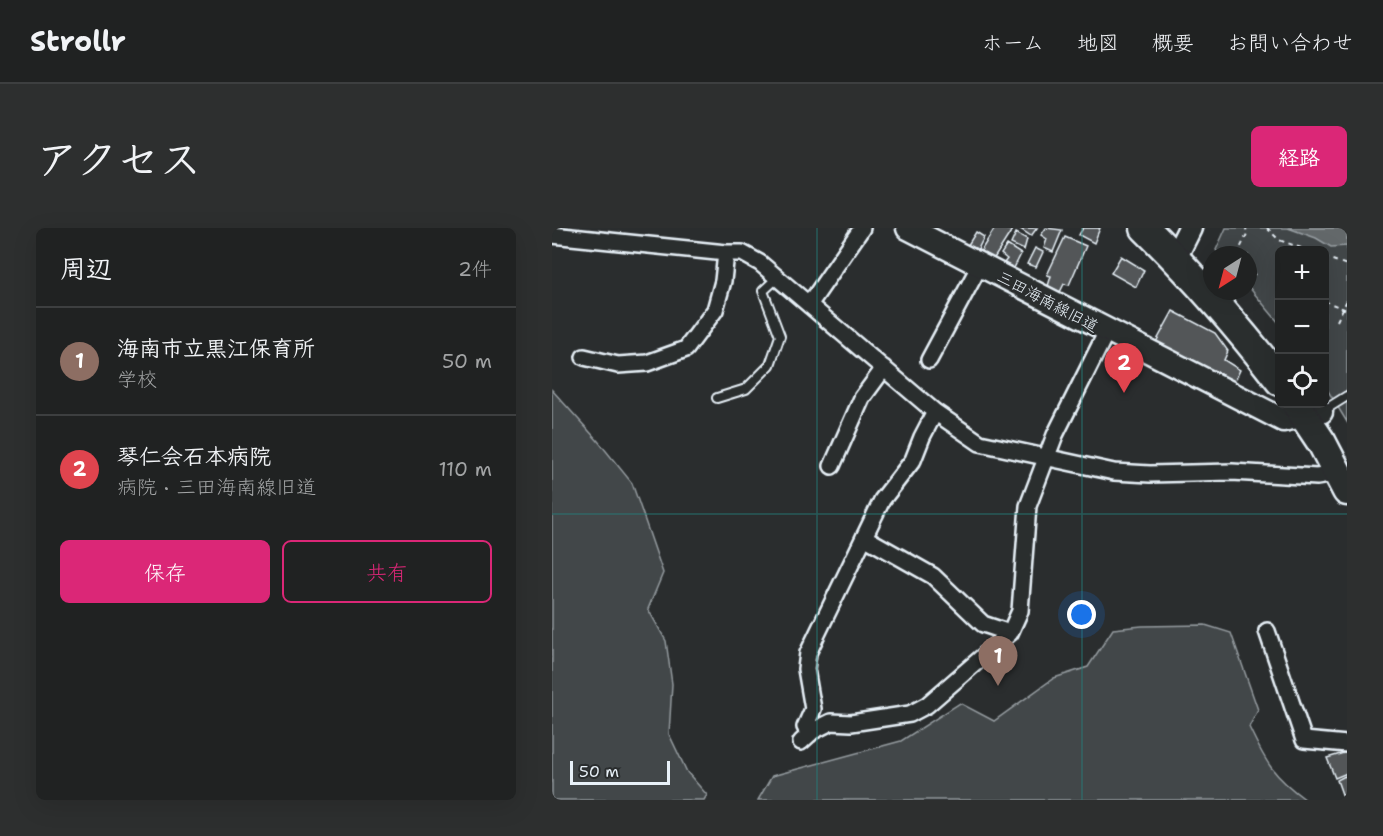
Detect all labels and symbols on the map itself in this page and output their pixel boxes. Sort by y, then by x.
north arrow [1203,246,1257,300]
street label: 三田海南線旧道 [993,266,1102,337]
pin: 2 [1104,344,1144,393]
your location [1067,600,1096,629]
pin: 1 [978,636,1018,686]
scale bar [570,758,670,786]

